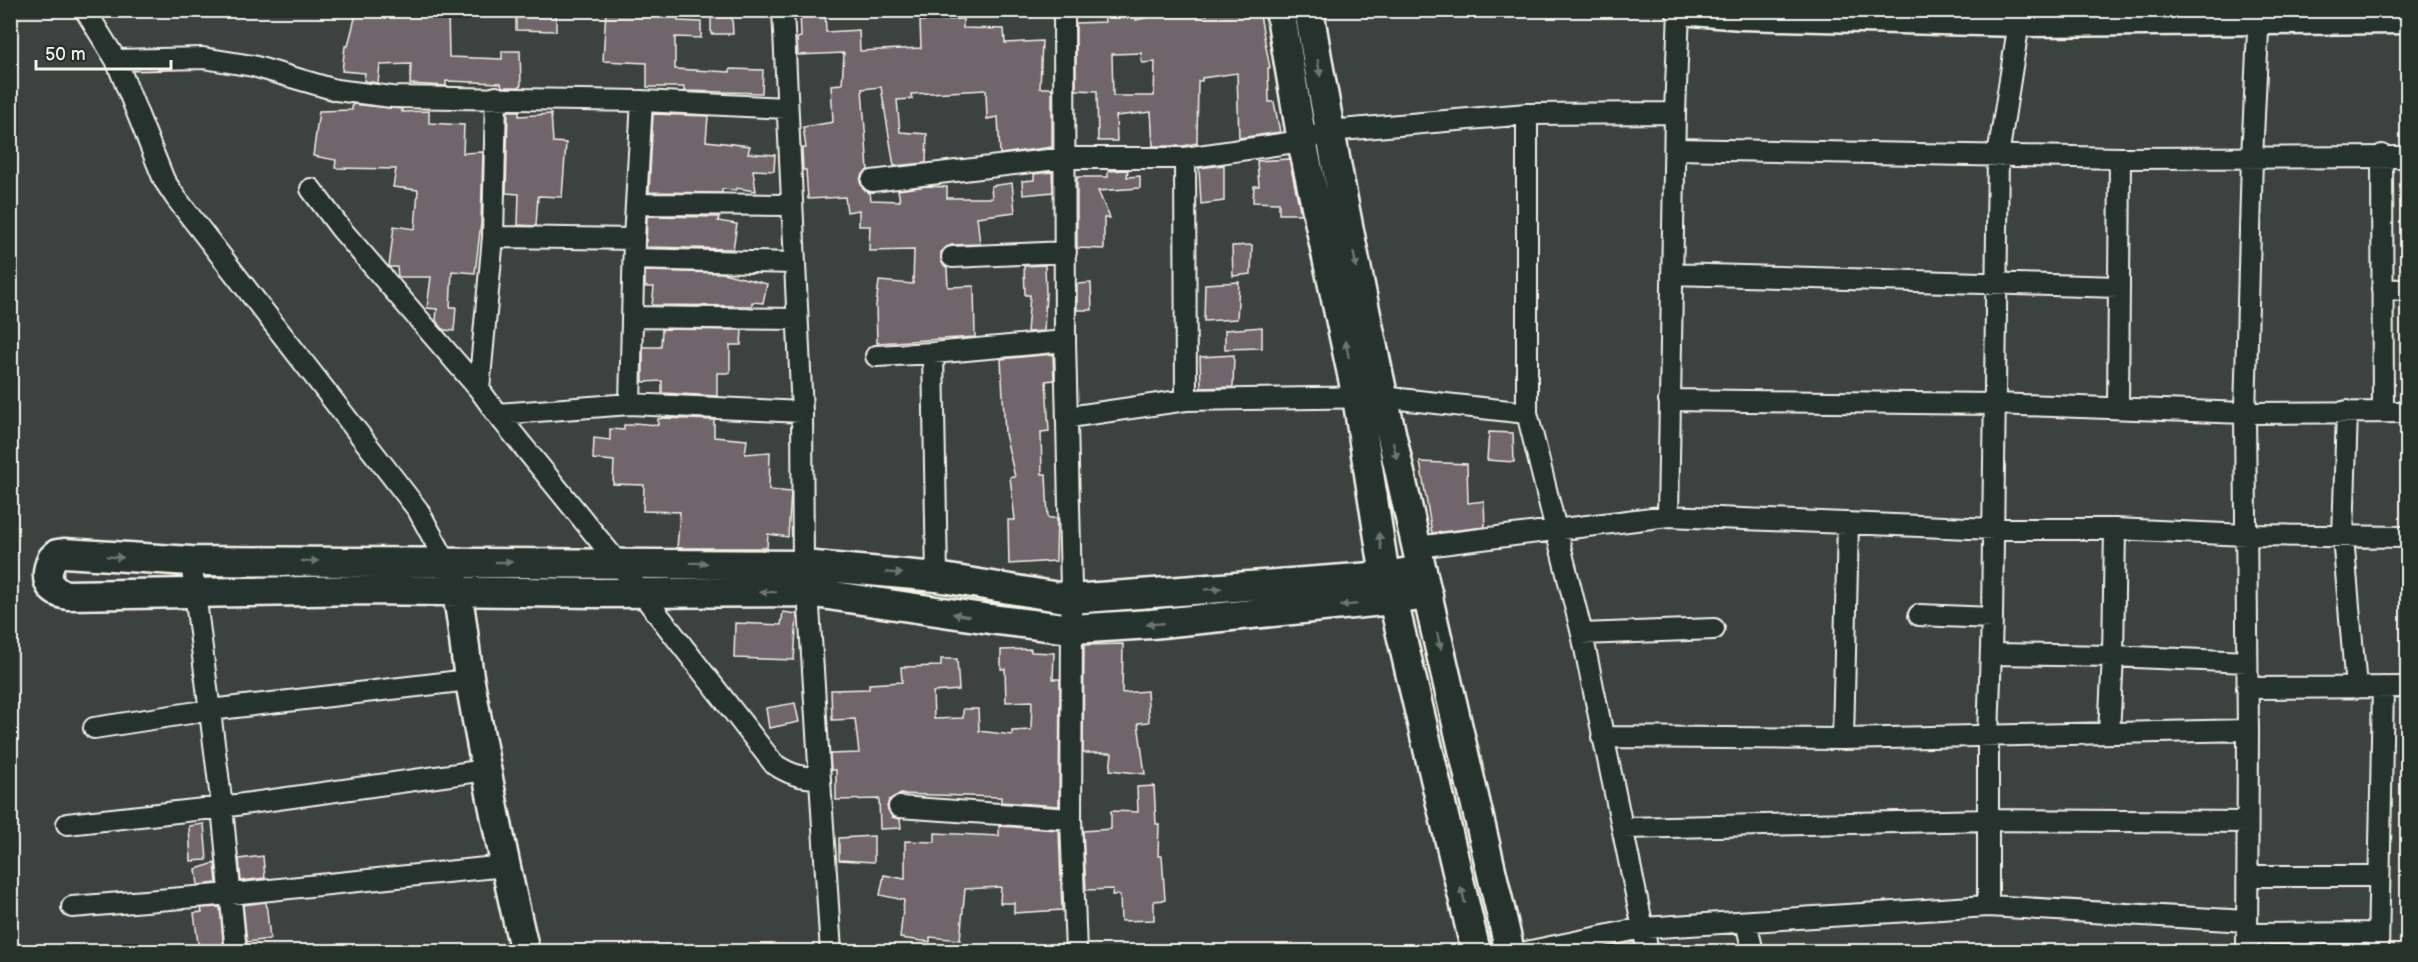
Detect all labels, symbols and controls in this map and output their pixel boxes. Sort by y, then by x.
scale bar [36,33,171,71]
text: 50 m [45,44,86,65]
one-way arrow [1314,59,1323,78]
one-way arrow [1351,251,1360,270]
one-way arrow [1341,340,1351,359]
one-way arrow [1390,441,1400,460]
one-way arrow [1375,532,1384,551]
one-way arrow [105,552,124,561]
one-way arrow [300,556,319,566]
one-way arrow [495,557,514,567]
one-way arrow [690,559,709,568]
one-way arrow [884,568,903,578]
one-way arrow [1203,584,1222,593]
one-way arrow [759,587,778,597]
one-way arrow [1340,600,1359,610]
one-way arrow [952,611,971,620]
one-way arrow [1146,619,1165,629]
one-way arrow [1434,631,1444,650]
one-way arrow [1457,885,1467,904]

